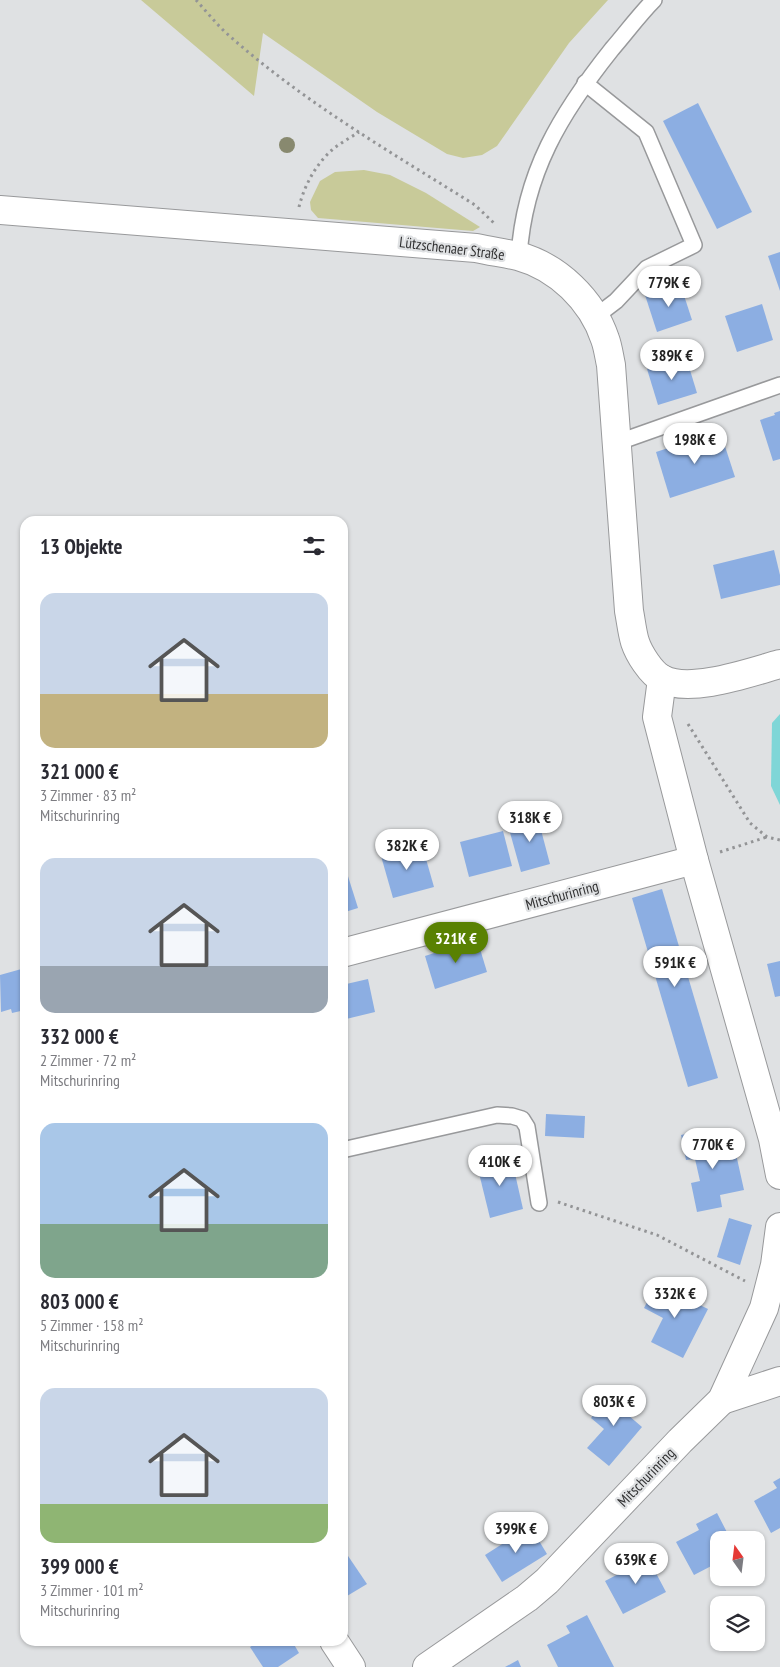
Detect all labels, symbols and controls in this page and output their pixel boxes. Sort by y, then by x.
street label: Lützschenaer Straße [398,232,506,264]
pin: 779K € [628,266,710,308]
text: 779K € [648,272,690,292]
pin: 389K € [631,338,713,381]
text: 389K € [651,345,693,365]
pin: 198K € [654,422,736,465]
text: 198K € [674,429,716,449]
icon: filters [300,532,328,560]
text: 13 Objekte [40,533,123,560]
icon: home [139,625,229,715]
text: 321 000 € [40,758,119,785]
text: 3 Zimmer · 83 m² [40,785,136,805]
pin: 318K € [489,800,571,843]
text: Mitschurinring [40,805,120,825]
text: 318K € [509,807,551,827]
pin: 382K € [366,828,448,871]
text: 382K € [386,835,428,855]
street label: Mitschurinring [523,876,601,914]
icon: home [139,890,229,980]
pin: 321K € [415,922,497,964]
text: 321K € [435,928,477,948]
pin: 591K € [634,946,716,988]
text: 591K € [654,952,696,972]
text: 332 000 € [40,1023,119,1050]
text: 2 Zimmer · 72 m² [40,1050,136,1070]
text: Mitschurinring [40,1070,120,1090]
pin: 770K € [672,1128,754,1170]
text: 770K € [692,1134,734,1154]
pin: 410K € [459,1144,541,1187]
text: 410K € [479,1151,521,1171]
icon: home [139,1155,229,1245]
pin: 332K € [634,1276,716,1319]
text: 332K € [654,1283,696,1303]
text: 803 000 € [40,1288,119,1315]
text: 5 Zimmer · 158 m² [40,1315,144,1335]
text: Mitschurinring [40,1335,120,1355]
pin: 803K € [573,1384,655,1427]
text: 803K € [593,1391,635,1411]
icon: home [139,1420,229,1510]
street label: Mitschurinring [613,1443,679,1511]
pin: 399K € [475,1512,557,1554]
text: 399K € [495,1518,537,1538]
north arrow [710,1531,765,1586]
map controls [710,1531,765,1651]
pin: 639K € [595,1542,677,1585]
text: 639K € [615,1549,657,1569]
text: 399 000 € [40,1553,119,1580]
text: 3 Zimmer · 101 m² [40,1580,144,1600]
button: layers [710,1596,765,1651]
text: Mitschurinring [40,1600,120,1620]

